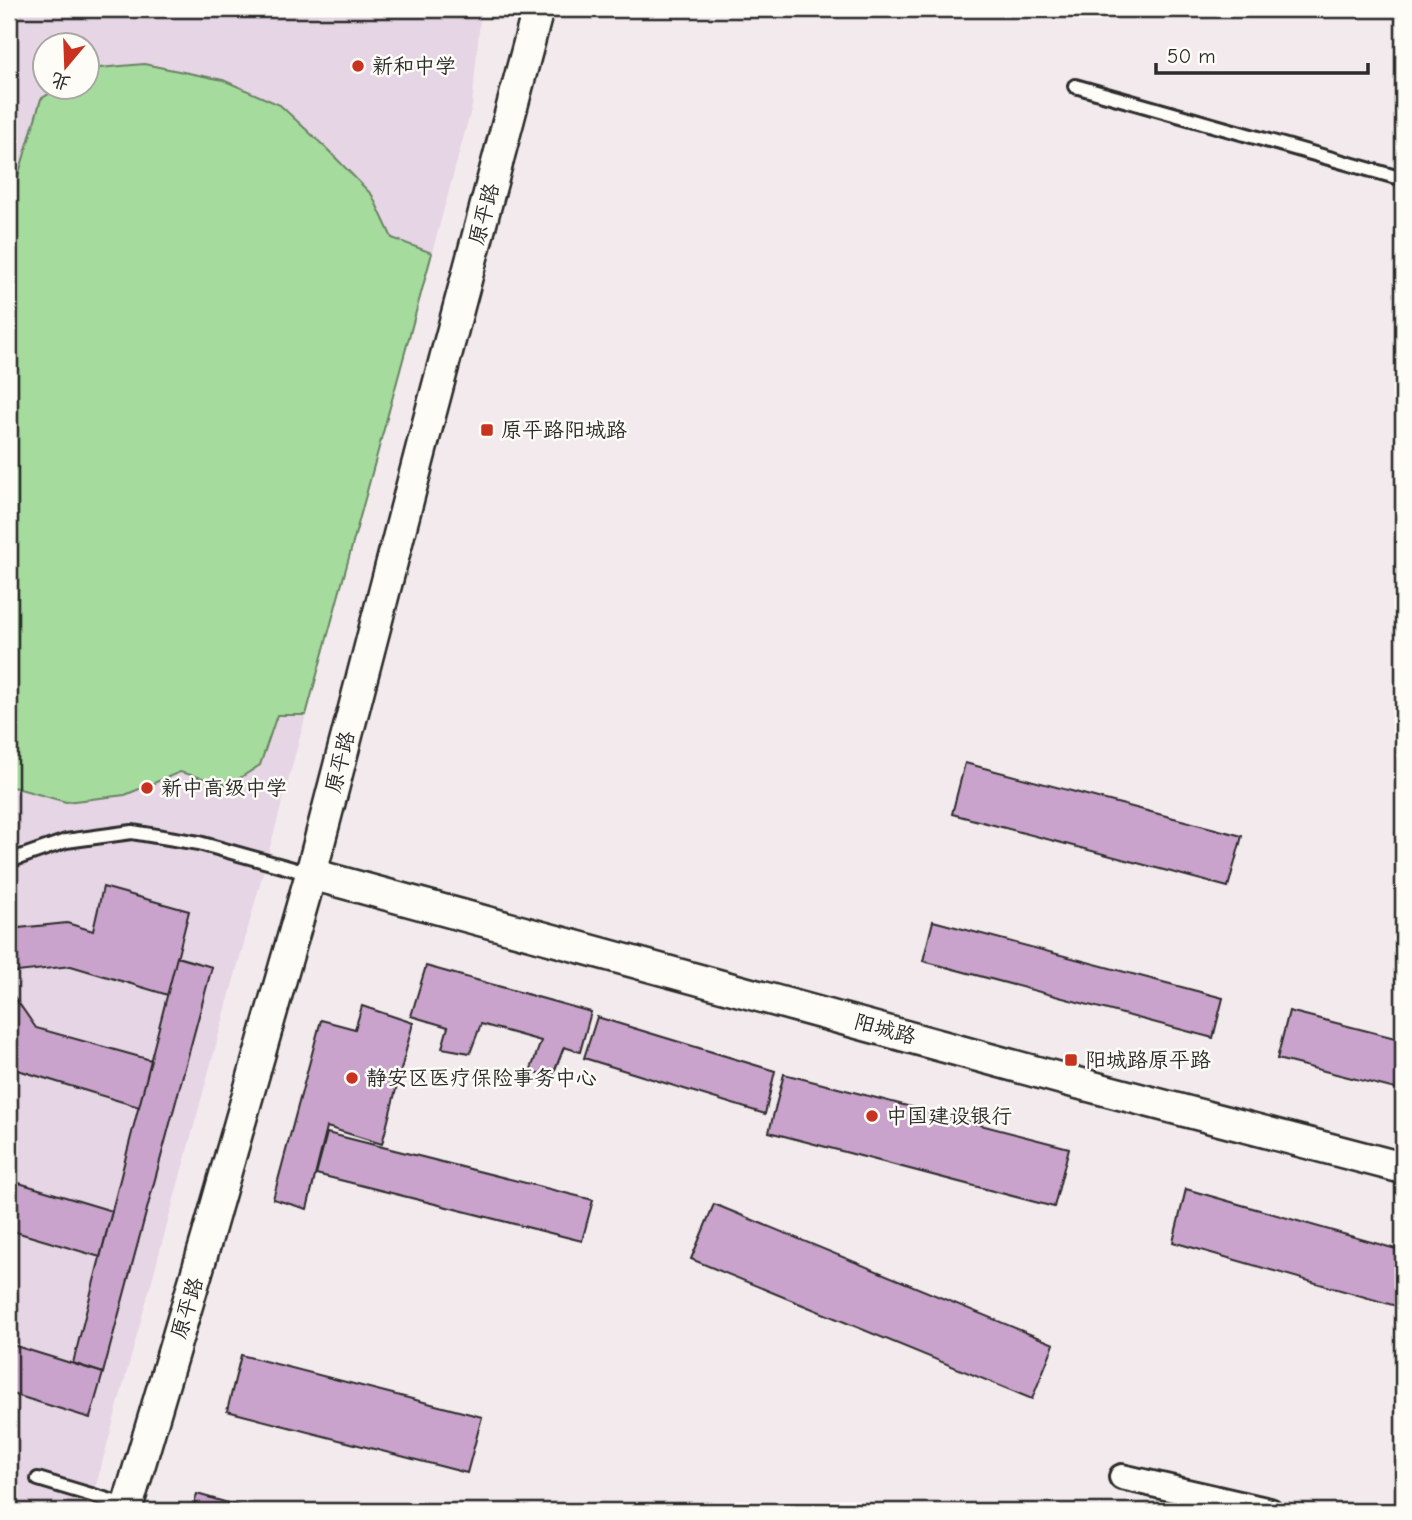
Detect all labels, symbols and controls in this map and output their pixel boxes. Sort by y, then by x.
north arrow [32,32,102,102]
scale bar [1156,32,1368,76]
text: 50 m [1167,44,1216,68]
place label: 新和中学 [372,54,456,78]
marker: 新和中学 [350,58,366,74]
text: 北 [48,68,73,95]
street label: 原平路 [464,180,504,248]
place label: 原平路阳城路 [501,418,627,442]
marker: 原平路阳城路 [479,422,495,438]
street label: 原平路 [321,729,359,795]
place label: 新中高级中学 [161,776,287,800]
marker: 新中高级中学 [139,780,155,796]
street label: 阳城路 [851,1009,919,1049]
place label: 阳城路原平路 [1085,1048,1211,1072]
marker: 阳城路原平路 [1063,1052,1079,1068]
place label: 静安区医疗保险事务中心 [366,1066,597,1090]
marker: 静安区医疗保险事务中心 [344,1070,360,1086]
place label: 中国建设银行 [886,1104,1012,1128]
marker: 中国建设银行 [864,1108,880,1124]
street label: 原平路 [166,1274,208,1342]

